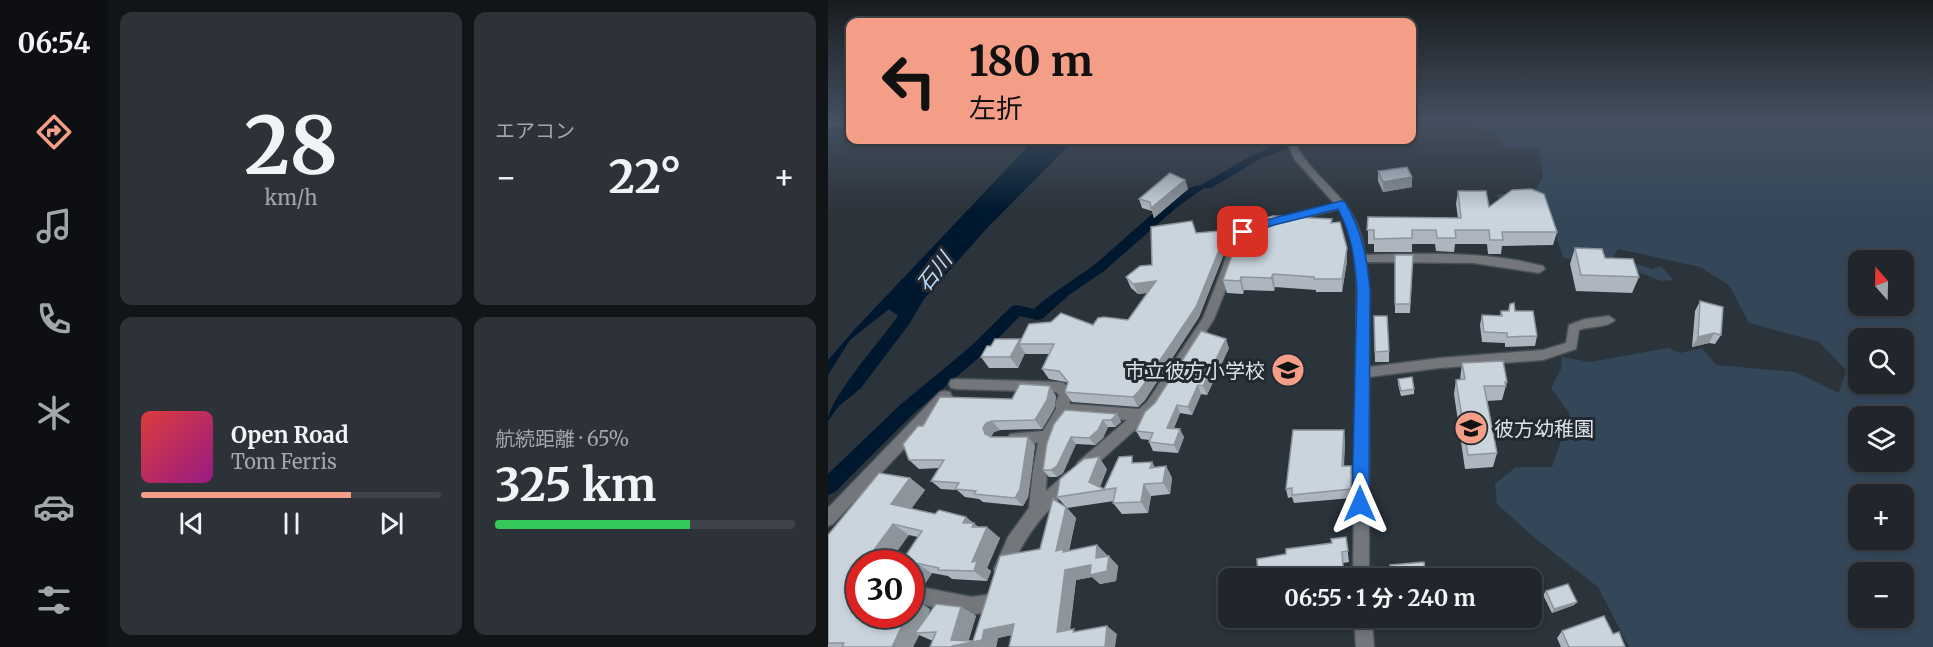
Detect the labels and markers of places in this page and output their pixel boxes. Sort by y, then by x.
pin [1217,206,1268,257]
school or university icon: 市立彼方小学校 [1270,352,1306,388]
place label: 市立彼方小学校 [1125,358,1265,383]
school or university icon: 彼方幼稚園 [1453,410,1489,446]
place label: 彼方幼稚園 [1494,416,1594,441]

